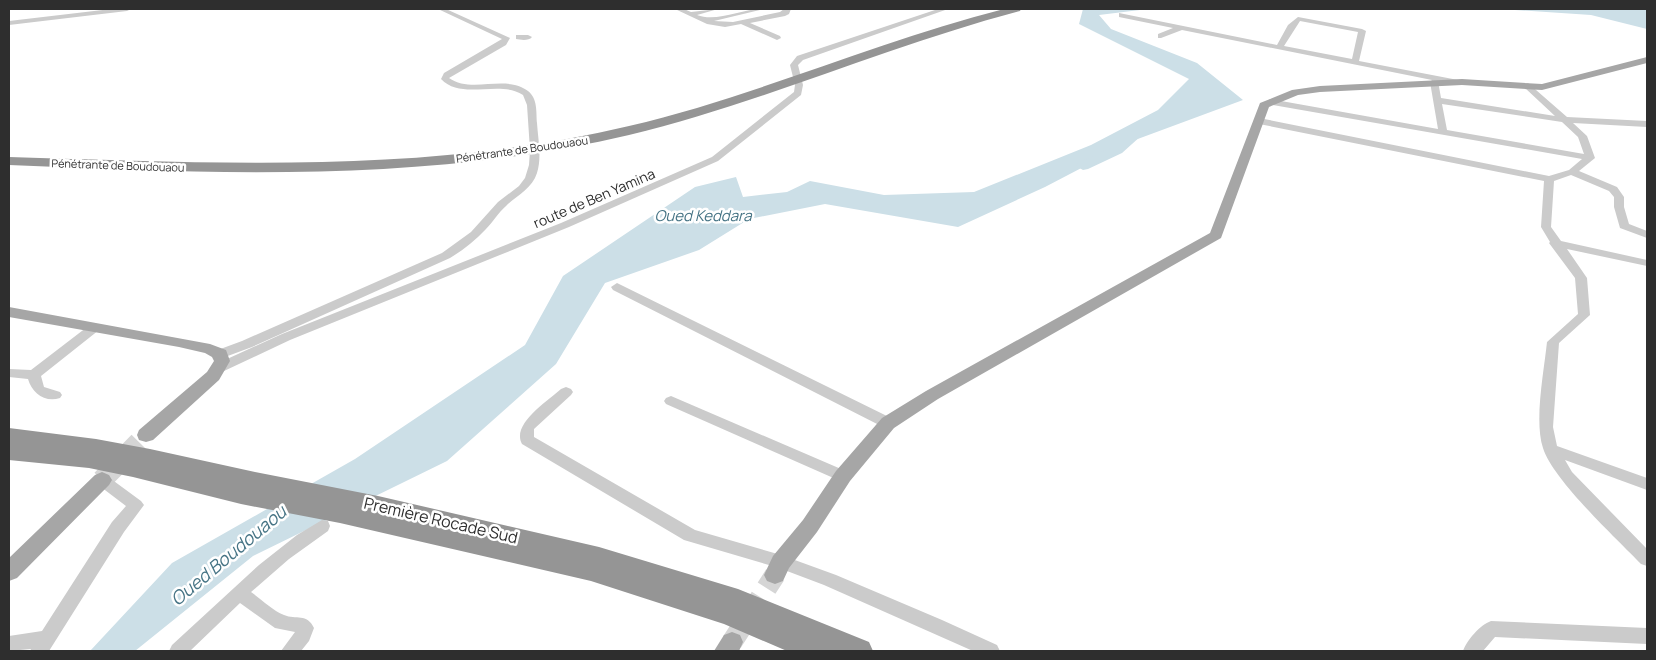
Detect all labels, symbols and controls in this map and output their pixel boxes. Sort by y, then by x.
street label: Pénétrante de Boudouaou [455,132,589,166]
street label: Pénétrante de Boudouaou [51,155,185,175]
street label: route de Ben Yamina [530,164,658,232]
water label: Oued Keddara [654,205,752,226]
street label: Première Rocade Sud [362,492,520,548]
water label: Oued Boudouaou [165,499,292,611]

